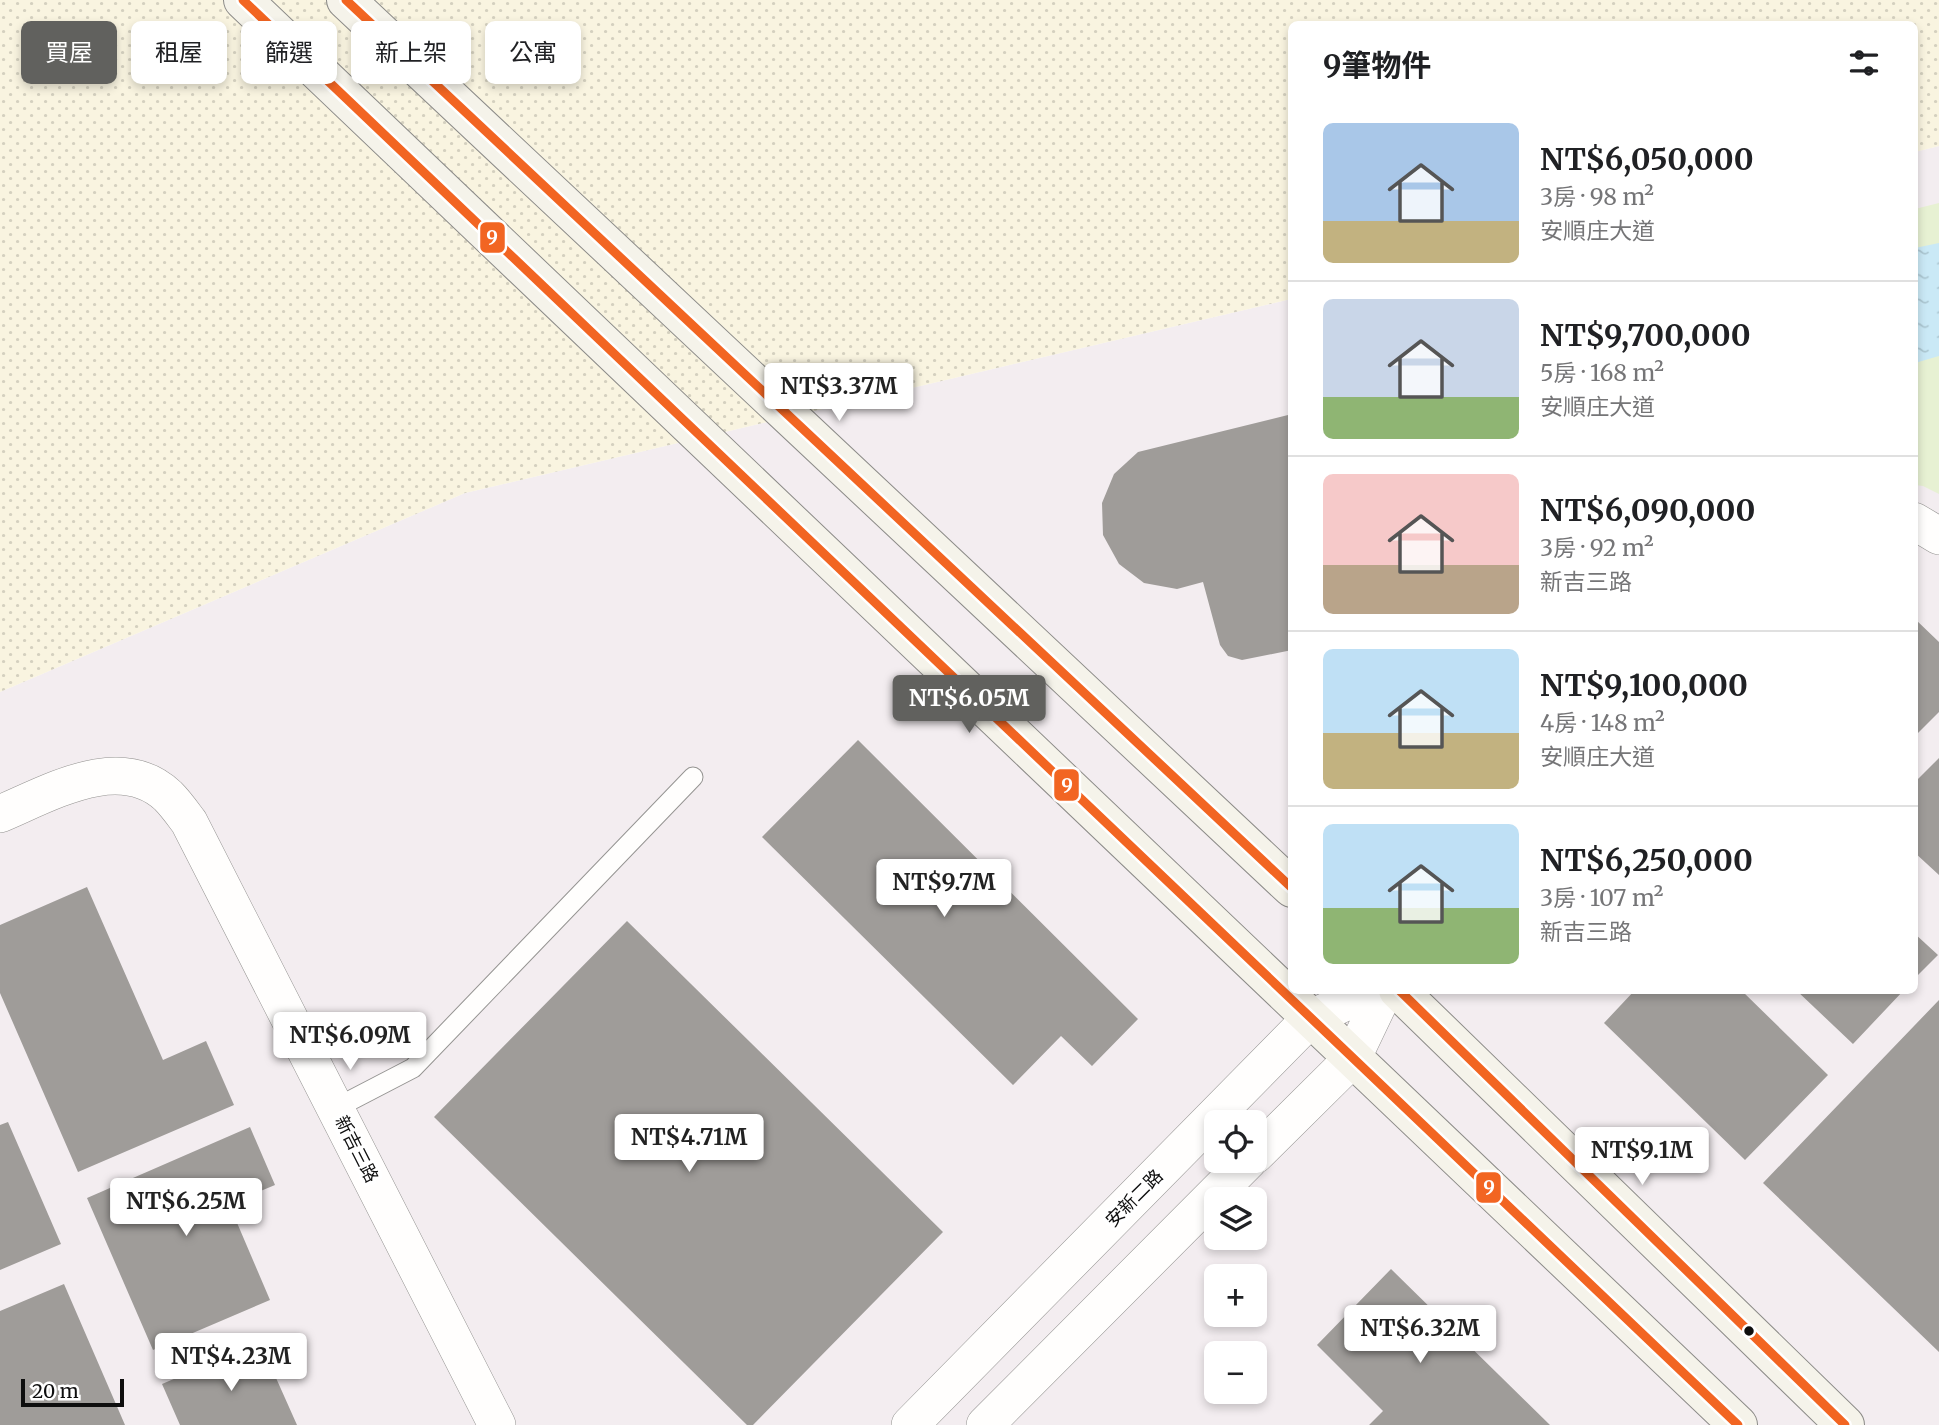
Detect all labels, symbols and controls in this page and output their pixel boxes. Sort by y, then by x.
chip: 買屋 [21,21,117,84]
chip: 租屋 [131,21,227,84]
chip: 篩選 [241,21,337,84]
chip: 新上架 [351,21,471,84]
chip: 公寓 [485,21,581,84]
icon: filters [1845,44,1883,82]
text: 9筆物件 [1323,46,1432,84]
text: NT$6,050,000 [1540,140,1754,178]
icon: home [1379,151,1463,235]
text: 3房 · 98 m² [1540,182,1654,211]
text: 安順庄大道 [1540,216,1655,245]
line badge: 9 [479,221,506,254]
text: 9 [486,225,498,249]
text: NT$9,700,000 [1540,316,1751,354]
icon: home [1379,327,1463,411]
text: 5房 · 168 m² [1540,358,1664,387]
pin: NT$3.37M [767,364,911,423]
text: NT$3.37M [780,371,898,400]
text: 安順庄大道 [1540,392,1655,421]
text: NT$6,090,000 [1540,491,1755,529]
icon: home [1379,502,1463,586]
text: 3房 · 92 m² [1540,533,1654,562]
text: 新吉三路 [1540,567,1632,596]
text: NT$9,100,000 [1540,666,1748,704]
pin: NT$6.05M [897,676,1041,735]
icon: home [1379,677,1463,761]
text: NT$6.05M [909,683,1029,712]
text: 4房 · 148 m² [1540,708,1665,737]
text: 安順庄大道 [1540,742,1655,771]
line badge: 9 [1053,768,1080,802]
text: 9 [1061,773,1073,797]
text: NT$6,250,000 [1540,841,1753,879]
icon: home [1379,852,1463,936]
pin: NT$9.7M [879,860,1009,919]
text: NT$9.7M [892,867,996,896]
text: 3房 · 107 m² [1540,883,1663,912]
text: 新吉三路 [1540,917,1632,946]
pin: NT$6.09M [278,1012,422,1072]
text: NT$6.09M [289,1020,411,1049]
map controls [1204,1110,1267,1404]
button: locate [1204,1110,1267,1173]
street label: 新吉三路 [330,1112,384,1186]
pin: NT$4.71M [617,1114,761,1174]
text: NT$4.71M [631,1122,747,1151]
pin: NT$9.1M [1577,1128,1707,1187]
text: NT$9.1M [1591,1135,1693,1164]
street label: 安新二路 [1100,1164,1168,1232]
line badge: 9 [1475,1171,1502,1204]
text: 9 [1483,1175,1495,1199]
pin: NT$6.25M [114,1178,258,1238]
text: NT$6.25M [126,1186,246,1215]
button: layers [1204,1187,1267,1250]
button: + [1204,1264,1267,1327]
pin: NT$6.32M [1348,1306,1492,1365]
text: NT$6.32M [1360,1313,1480,1342]
unlabelled marker [1742,1324,1756,1338]
pin: NT$4.23M [159,1334,303,1393]
text: NT$4.23M [171,1341,291,1370]
button: − [1204,1341,1267,1404]
scale bar [21,1376,124,1408]
text: 20 m [32,1379,79,1403]

